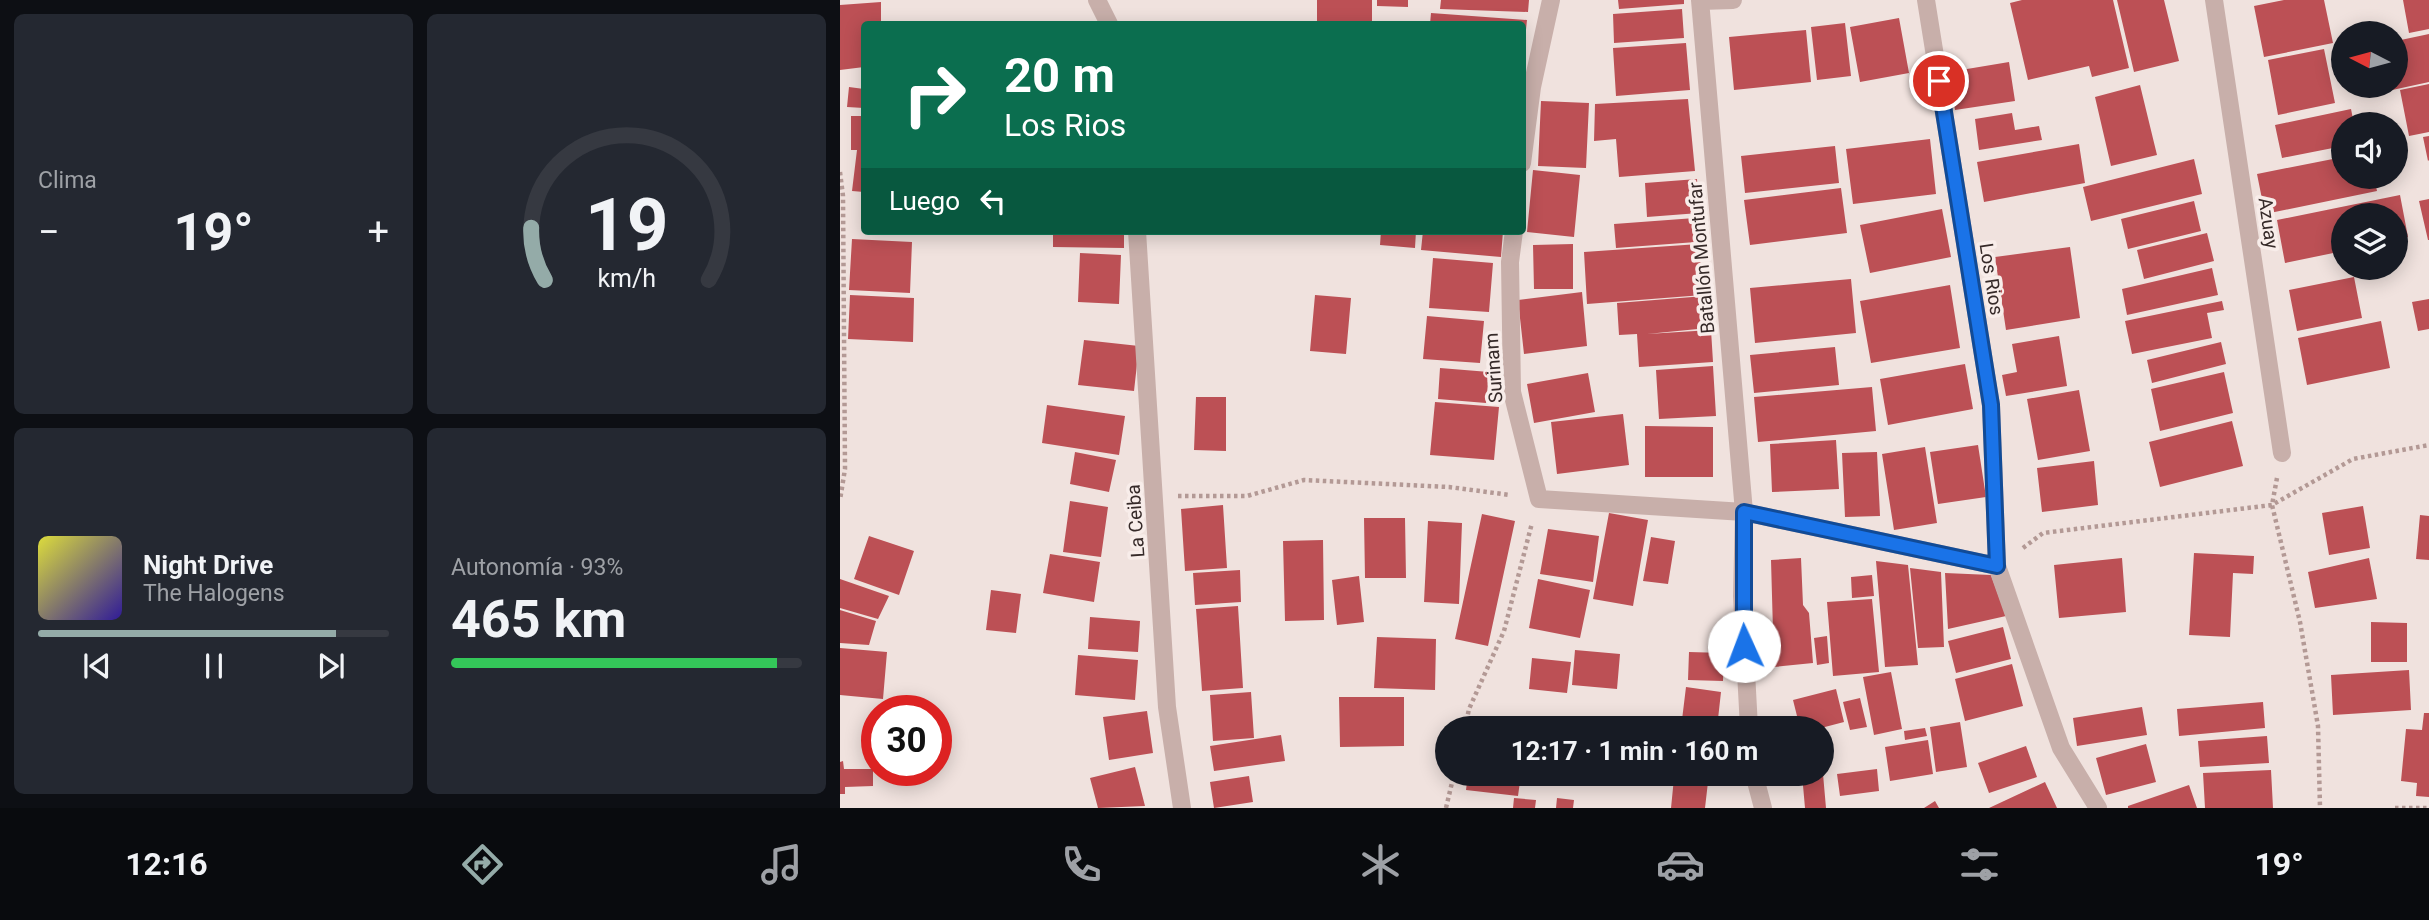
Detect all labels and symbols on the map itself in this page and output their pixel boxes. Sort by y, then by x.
north arrow [2331,21,2408,98]
pin [1909,51,1969,111]
street label: Batallón Montufar [1683,181,1720,335]
street label: Azuay [2254,196,2283,250]
street label: Los Rios [1974,241,2009,317]
street label: Surinam [1480,332,1507,404]
street label: La Ceiba [1121,484,1150,558]
position arrow [1707,609,1781,683]
speed limit sign: 30 [861,695,952,786]

